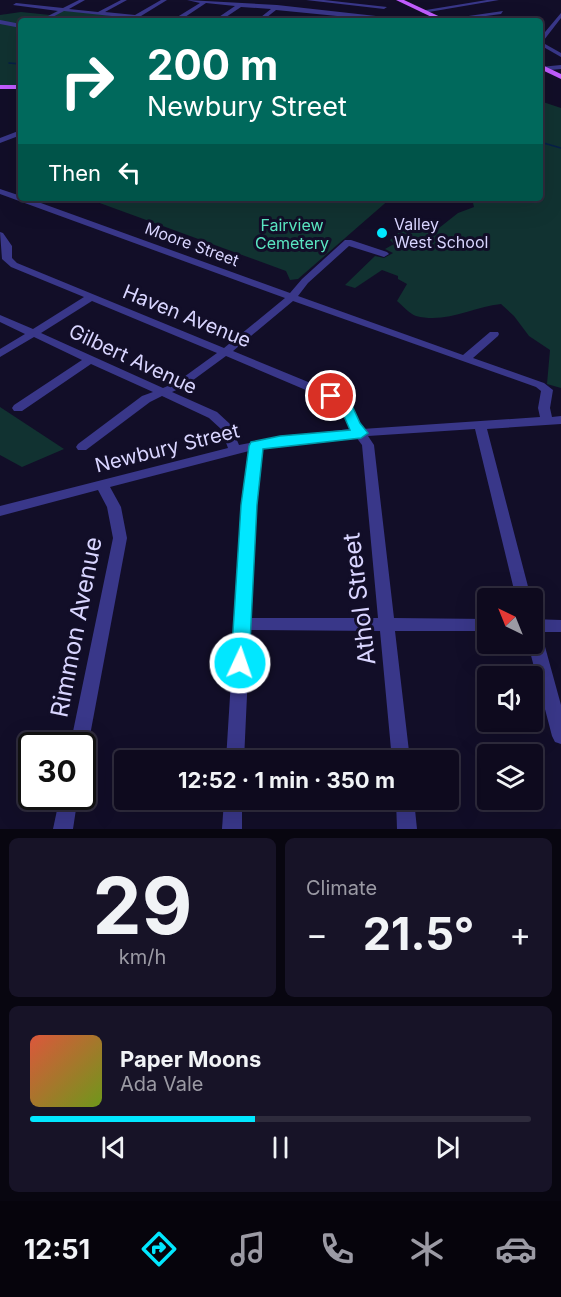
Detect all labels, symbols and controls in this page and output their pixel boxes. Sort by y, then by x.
text: 200 m [147,39,278,90]
icon: right [48,42,126,120]
text: Newbury Street [147,90,347,123]
icon: left [113,156,146,189]
text: Then [48,160,101,186]
place label: Valley West School [394,214,488,252]
park label: Fairview Cemetery [255,215,329,253]
street label: Moore Street [142,218,242,270]
marker: Valley West School [375,226,389,240]
street label: Haven Avenue [119,279,255,353]
street label: Gilbert Avenue [65,319,201,399]
pin [305,370,356,421]
icon: arrive [314,379,347,412]
street label: Newbury Street [92,418,242,478]
street label: Athol Street [336,531,381,667]
street label: Rimmon Avenue [44,534,108,720]
north arrow [477,588,543,654]
map controls [477,588,543,810]
position arrow [208,631,272,695]
button: sound [477,666,543,732]
speed limit sign: 30 [18,732,96,810]
button: layers [477,744,543,810]
text: 12:52 · 1 min · 350 m [178,767,395,793]
text: 29 [93,858,192,953]
text: Climate [306,876,377,900]
text: 21.5° [363,906,474,961]
text: − [306,914,328,954]
text: + [509,914,531,954]
text: km/h [119,945,166,969]
text: Paper Moons [120,1046,261,1072]
text: Ada Vale [120,1072,203,1096]
icon: previous [97,1131,130,1164]
icon: pause [264,1131,297,1164]
icon: next [431,1131,464,1164]
icon: directions [138,1228,180,1270]
icon: music [227,1228,269,1270]
icon: phone [316,1228,358,1270]
icon: climate [406,1228,448,1270]
icon: car [495,1228,537,1270]
text: 12:51 [24,1233,90,1266]

